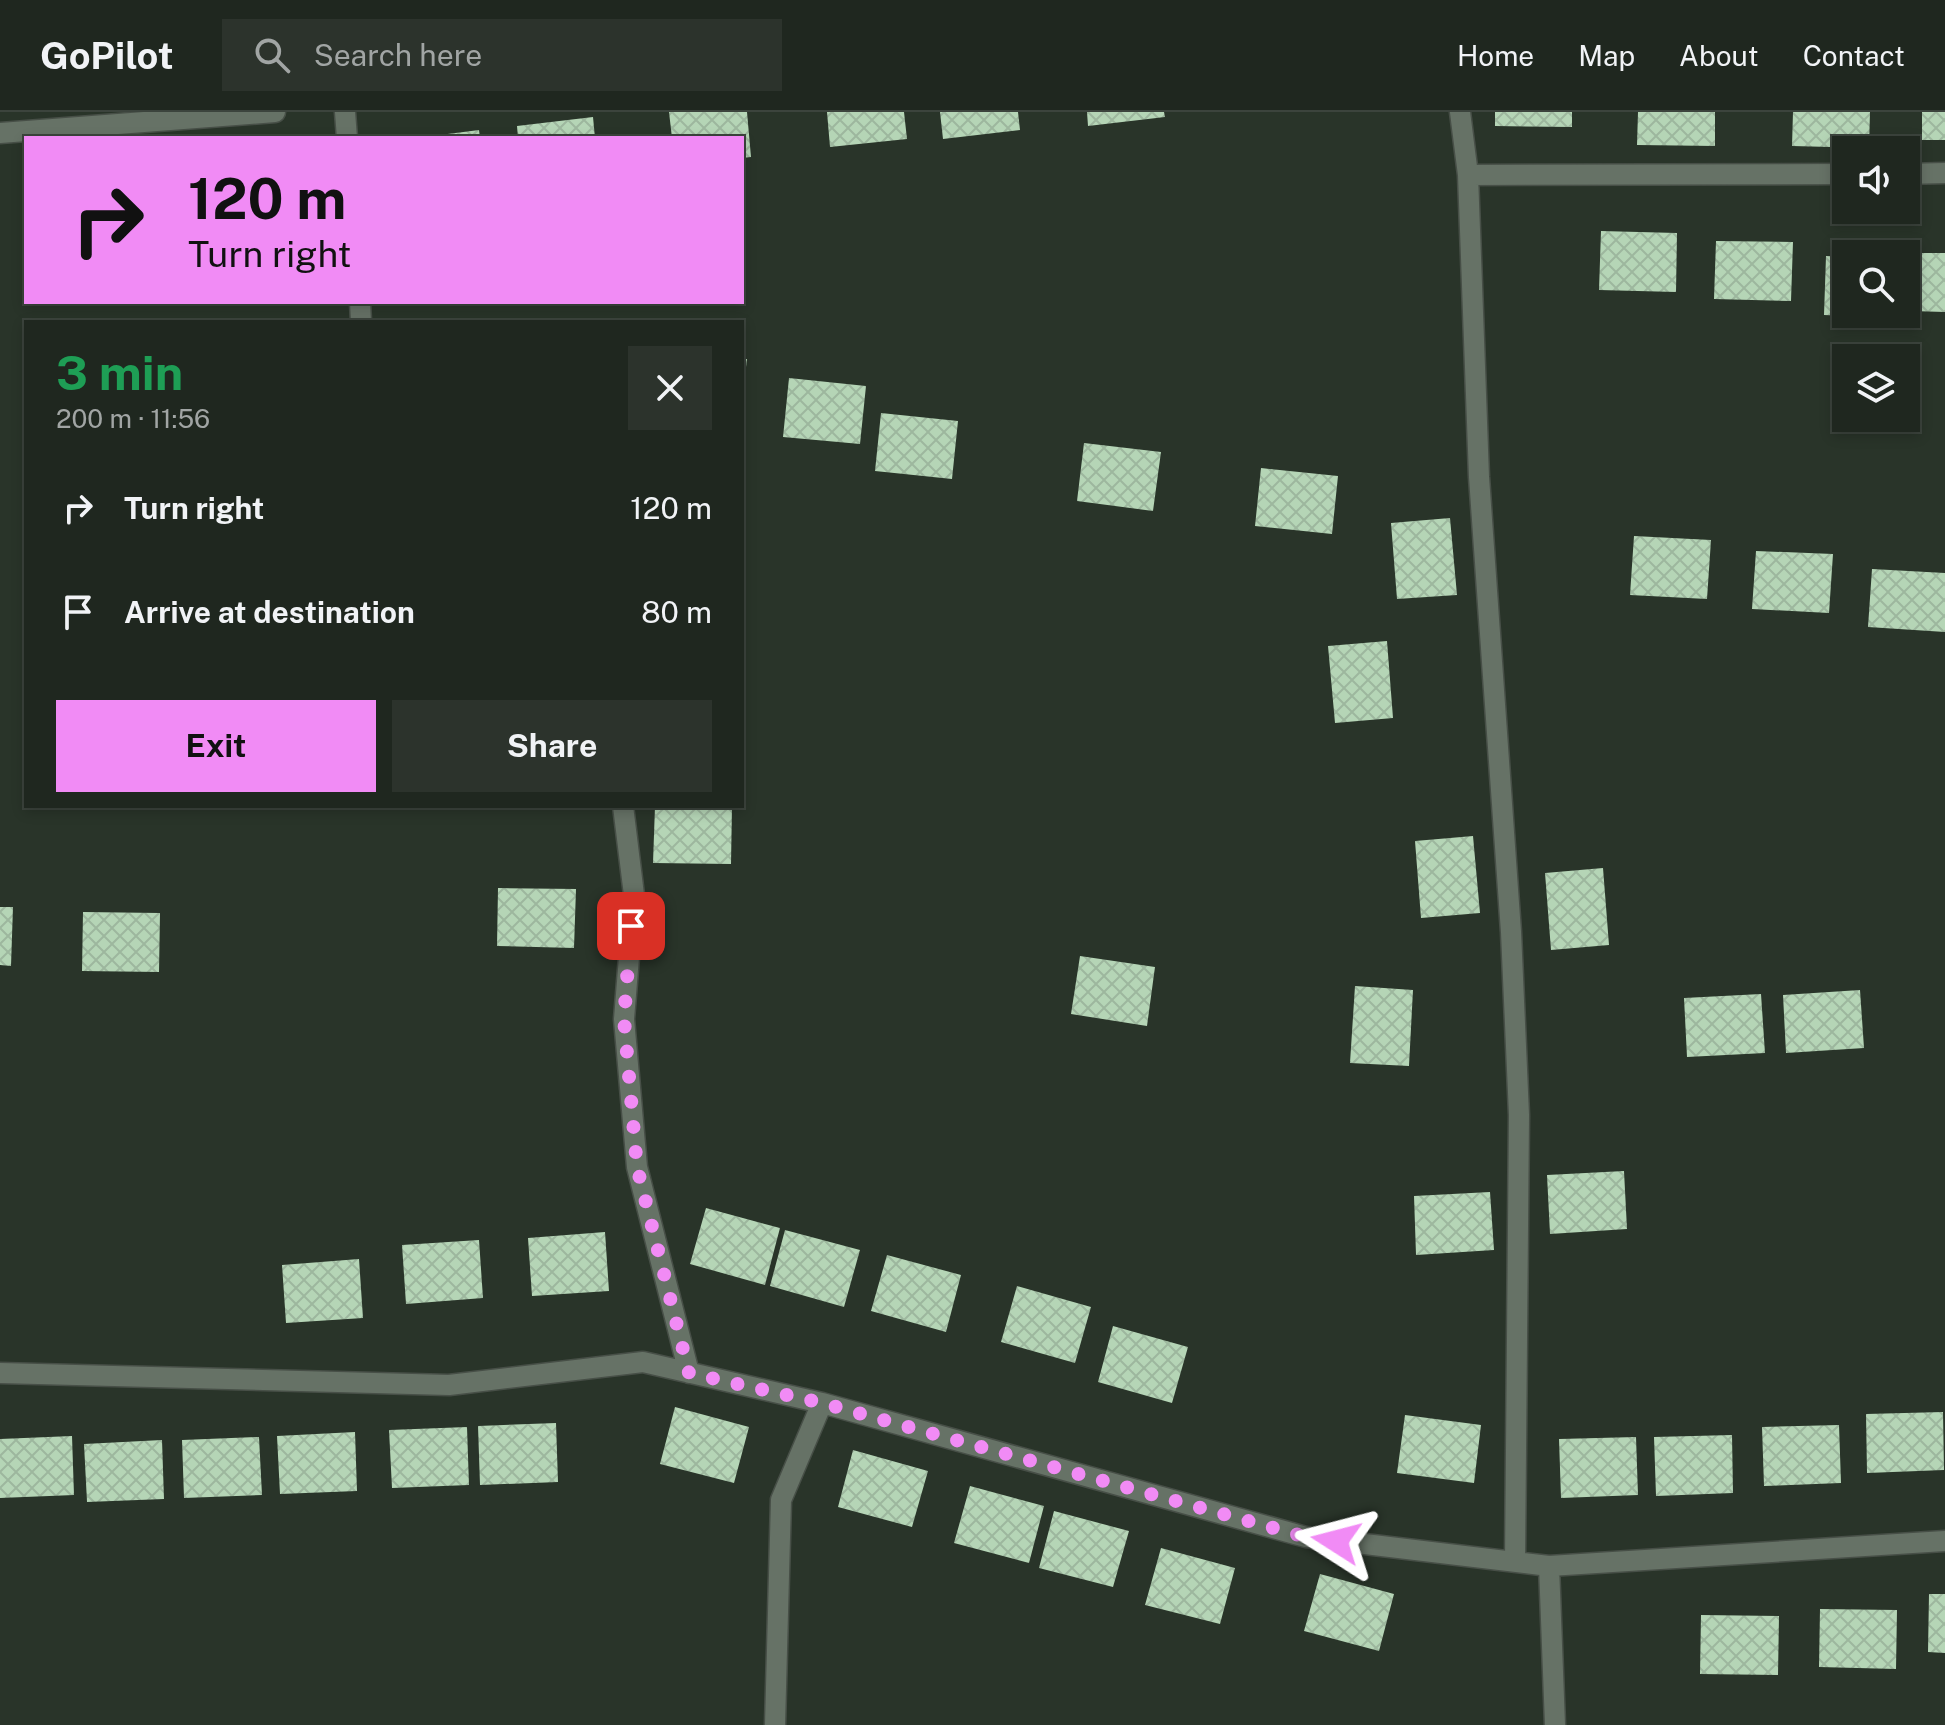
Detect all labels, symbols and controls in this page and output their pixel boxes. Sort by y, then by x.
search box [222,19,782,91]
text: GoPilot [40,33,174,78]
icon: search [250,33,294,77]
text: Search here [314,37,482,73]
text: Home [1457,39,1534,72]
text: Map [1578,39,1635,72]
text: About [1679,39,1759,72]
text: Contact [1803,39,1905,72]
map controls [1832,136,1920,432]
button: sound [1832,136,1920,224]
text: 120 m [188,166,346,232]
icon: right [56,168,160,272]
text: Turn right [188,233,351,275]
button: search [1832,240,1920,328]
text: 3 min [56,344,183,401]
button: layers [1832,344,1920,432]
button: close [628,346,712,430]
text: 200 m · 11:56 [56,403,210,434]
icon: right [56,486,100,530]
text: Turn right [124,490,264,526]
text: 120 m [630,490,712,526]
icon: arrive [56,590,100,634]
text: Arrive at destination [124,594,415,630]
text: 80 m [641,594,712,630]
button: Exit [56,700,376,792]
button: Share [392,700,712,792]
pin [597,892,665,960]
icon: arrive [609,904,653,948]
position arrow [1294,1499,1378,1583]

